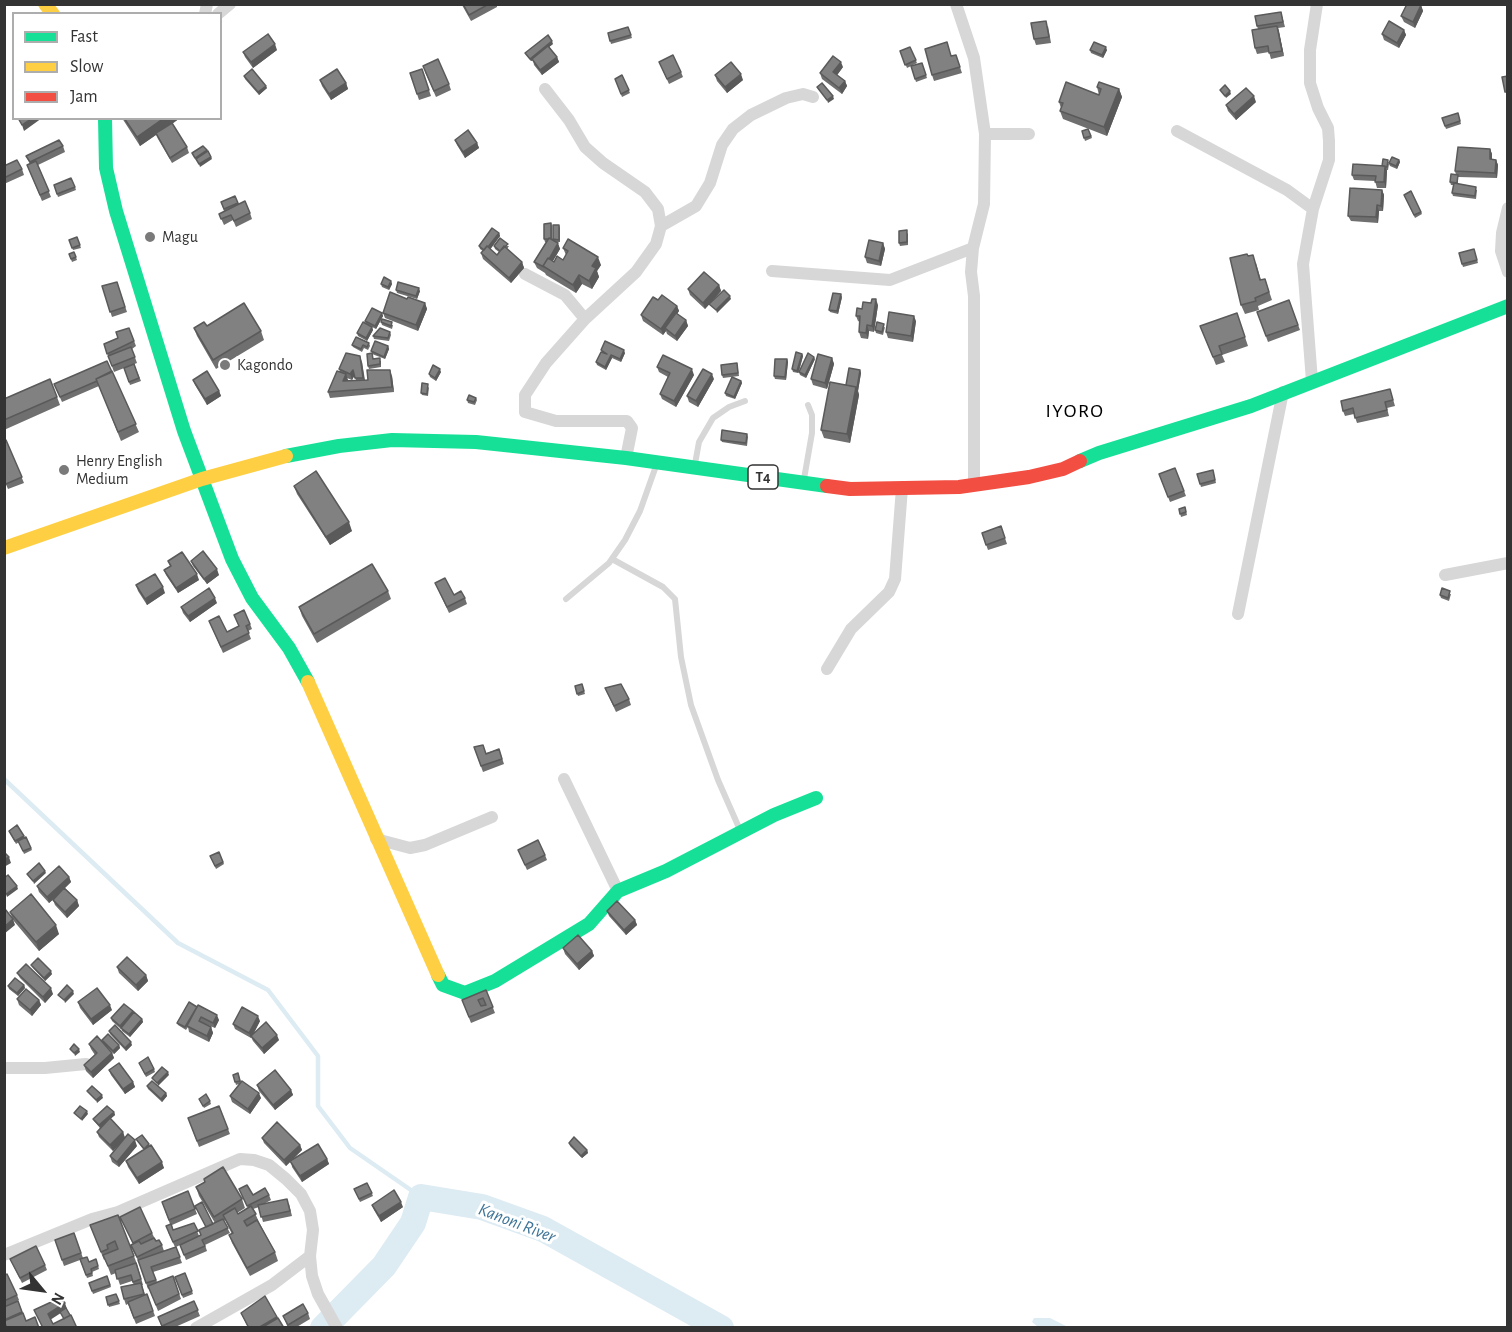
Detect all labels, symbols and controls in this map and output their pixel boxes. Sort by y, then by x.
legend [12,12,222,120]
text: Fast [70,28,98,46]
text: Slow [70,58,103,76]
text: Jam [70,88,98,106]
place label: Magu [162,227,198,247]
marker: Magu [143,230,157,244]
place label: Kagondo [237,355,293,375]
marker: Kagondo [218,358,232,372]
district label: IYORO [1045,399,1105,423]
place label: Henry English Medium [76,451,163,489]
marker: Henry English Medium [57,463,71,477]
road number: T4 [748,465,778,489]
water label: Kanoni River [475,1198,559,1248]
north arrow [12,1260,72,1320]
text: N [48,1290,67,1307]

